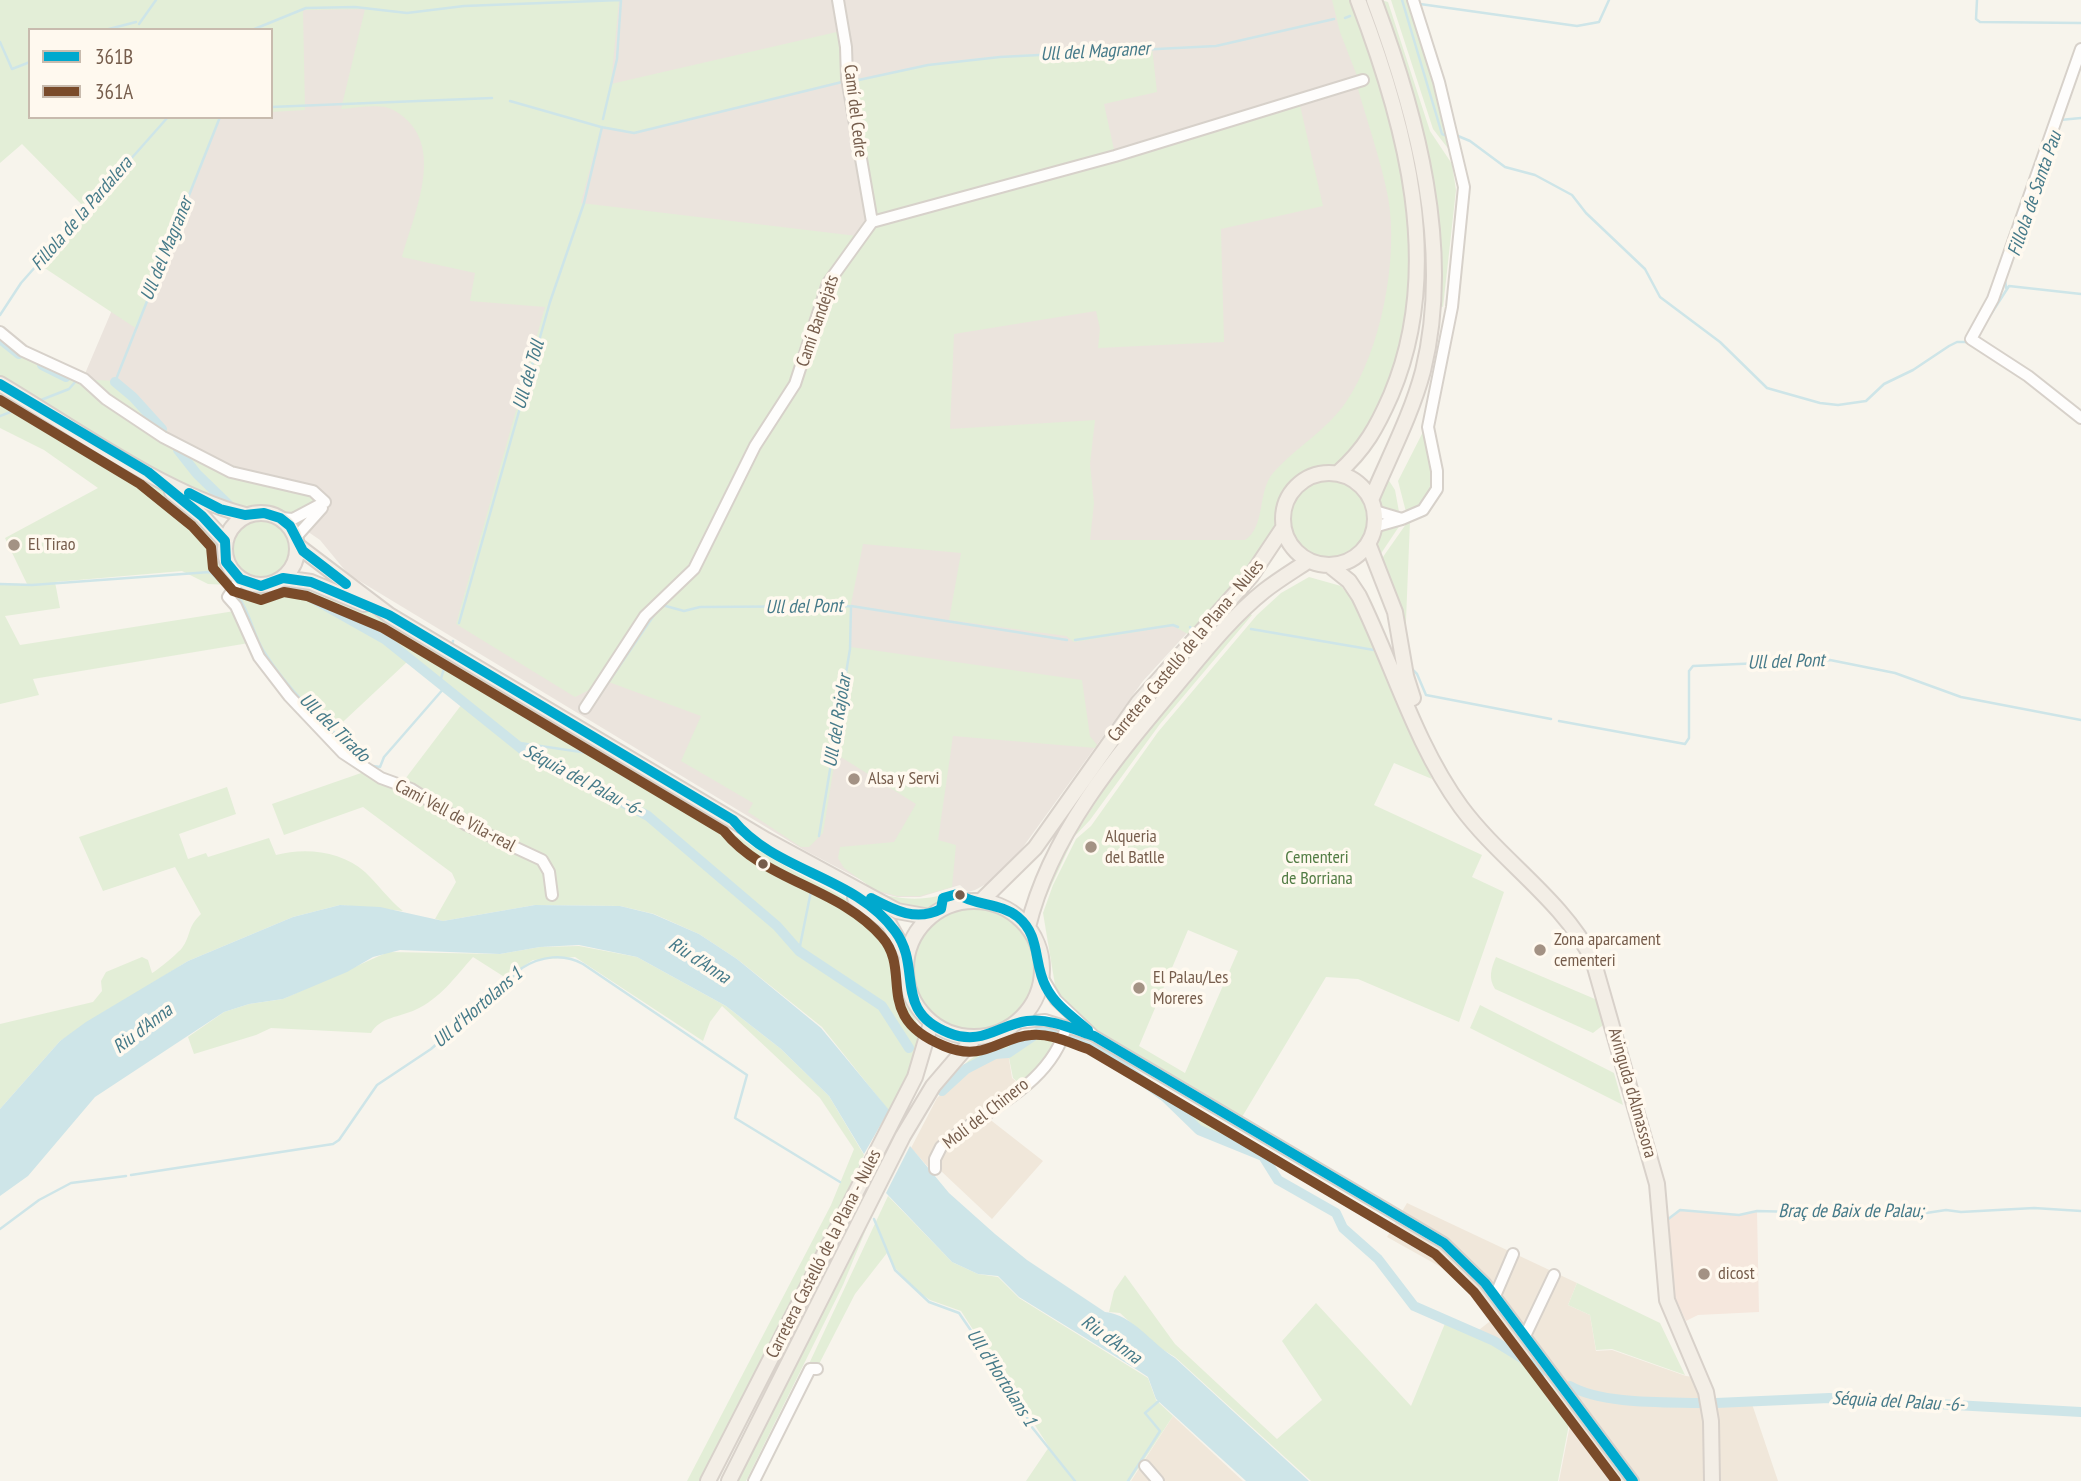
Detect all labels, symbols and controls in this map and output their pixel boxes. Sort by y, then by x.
legend [28,28,273,119]
water label: Ull del Magraner [1040,38,1150,66]
text: 361B [95,43,133,70]
street label: Camí del Cedre [839,63,871,159]
text: 361A [95,78,133,105]
water label: Fillola de Santa Pau [2003,129,2067,259]
water label: Fillola de la Pardalera [26,153,138,275]
water label: Ull del Magraner [136,194,198,304]
street label: Camí Bandejats [792,272,844,370]
water label: Ull del Toll [508,338,550,412]
place label: El Tirao [28,534,76,556]
marker: El Tirao [6,537,22,553]
street label: Carretera Castelló de la Plana - Nules [1103,556,1269,746]
water label: Ull del Pont [765,595,843,619]
water label: Ull del Pont [1747,649,1825,675]
water label: Ull del Rajolar [819,673,857,769]
water label: Ull del Tirado [294,689,374,767]
water label: Séquia del Palau -6- [519,740,647,822]
place label: Alsa y Servi [868,768,939,790]
marker: Alsa y Servi [846,771,862,787]
street label: Camí Vell de Vila-real [391,775,519,857]
place label: Alqueria del Batlle [1105,826,1165,868]
marker: Alqueria del Batlle [1083,839,1099,855]
park label: Cementeri de Borriana [1281,847,1353,890]
unlabelled marker [756,857,770,871]
unlabelled marker [953,888,967,902]
place label: Zona aparcament cementeri [1554,929,1661,972]
water label: Riu d'Anna [664,933,734,989]
marker: Zona aparcament cementeri [1532,942,1548,958]
water label: Ull d'Hortolans 1 [429,963,527,1053]
place label: El Palau/Les Moreres [1153,967,1228,1010]
marker: El Palau/Les Moreres [1131,980,1147,996]
water label: Riu d'Anna [109,999,177,1059]
street label: Avinguda d'Almassora [1603,1026,1661,1160]
street label: Molí del Chinero [939,1074,1033,1154]
street label: Carretera Castelló de la Plana - Nules [762,1146,886,1362]
water label: Braç de Baix de Palau; [1778,1201,1924,1223]
place label: dicost [1718,1263,1755,1285]
marker: dicost [1696,1266,1712,1282]
water label: Riu d'Anna [1077,1311,1145,1369]
water label: Ull d'Hortolans 1 [961,1325,1041,1431]
water label: Séquia del Palau -6- [1831,1387,1965,1417]

